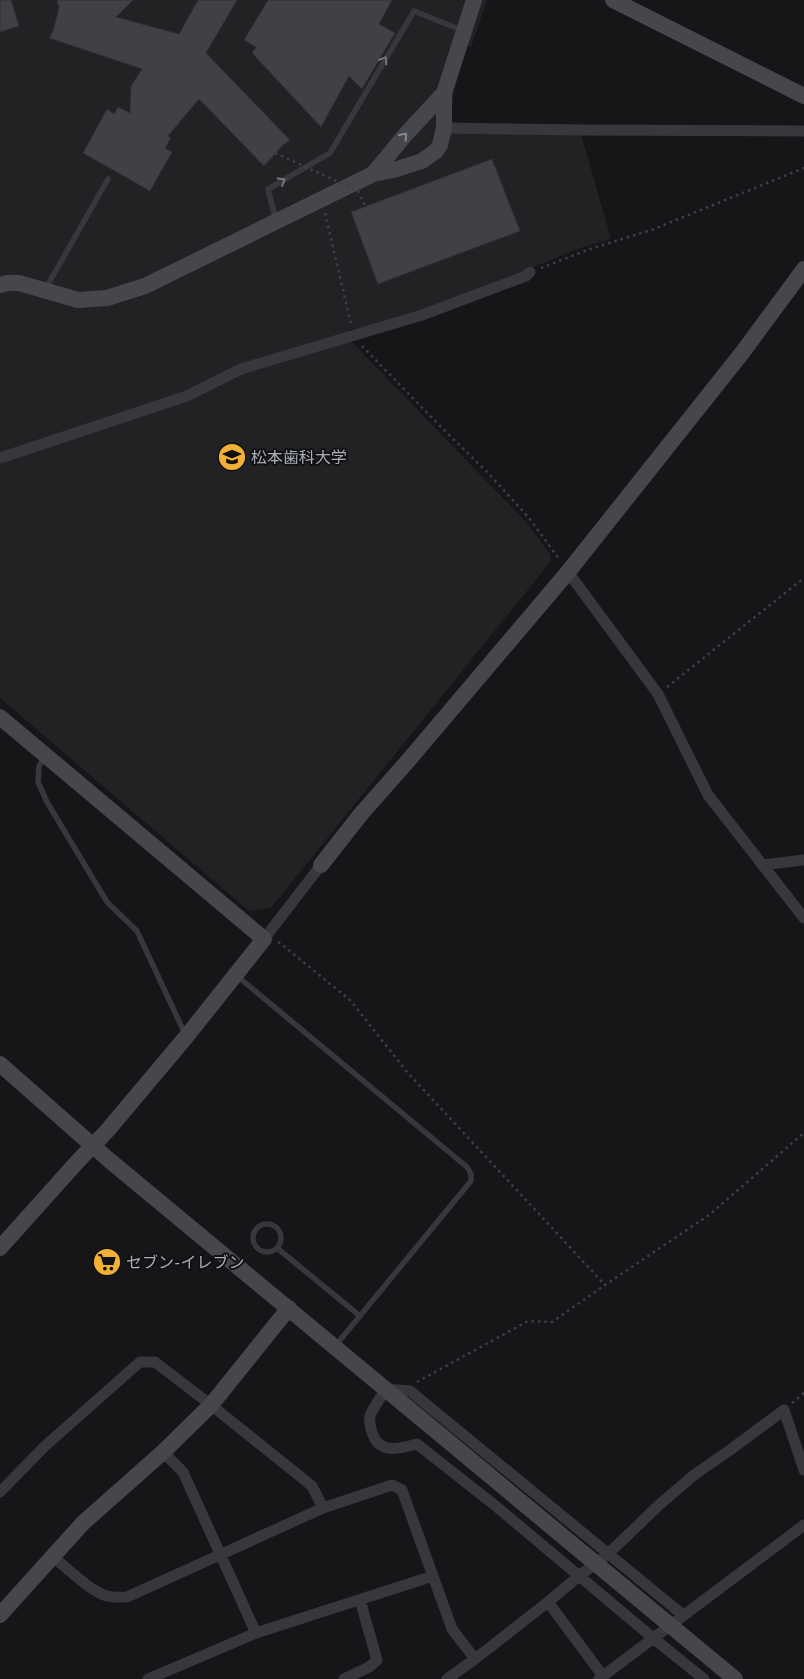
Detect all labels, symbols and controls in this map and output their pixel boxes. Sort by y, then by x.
one-way arrow [378,57,388,66]
one-way arrow [398,133,407,142]
one-way arrow [277,177,286,187]
school or university icon: 松本歯科大学 [217,442,247,472]
place label: 松本歯科大学 [251,448,347,468]
supermarket icon: セブン-イレブン [92,1247,122,1277]
place label: セブン-イレブン [126,1253,245,1273]

